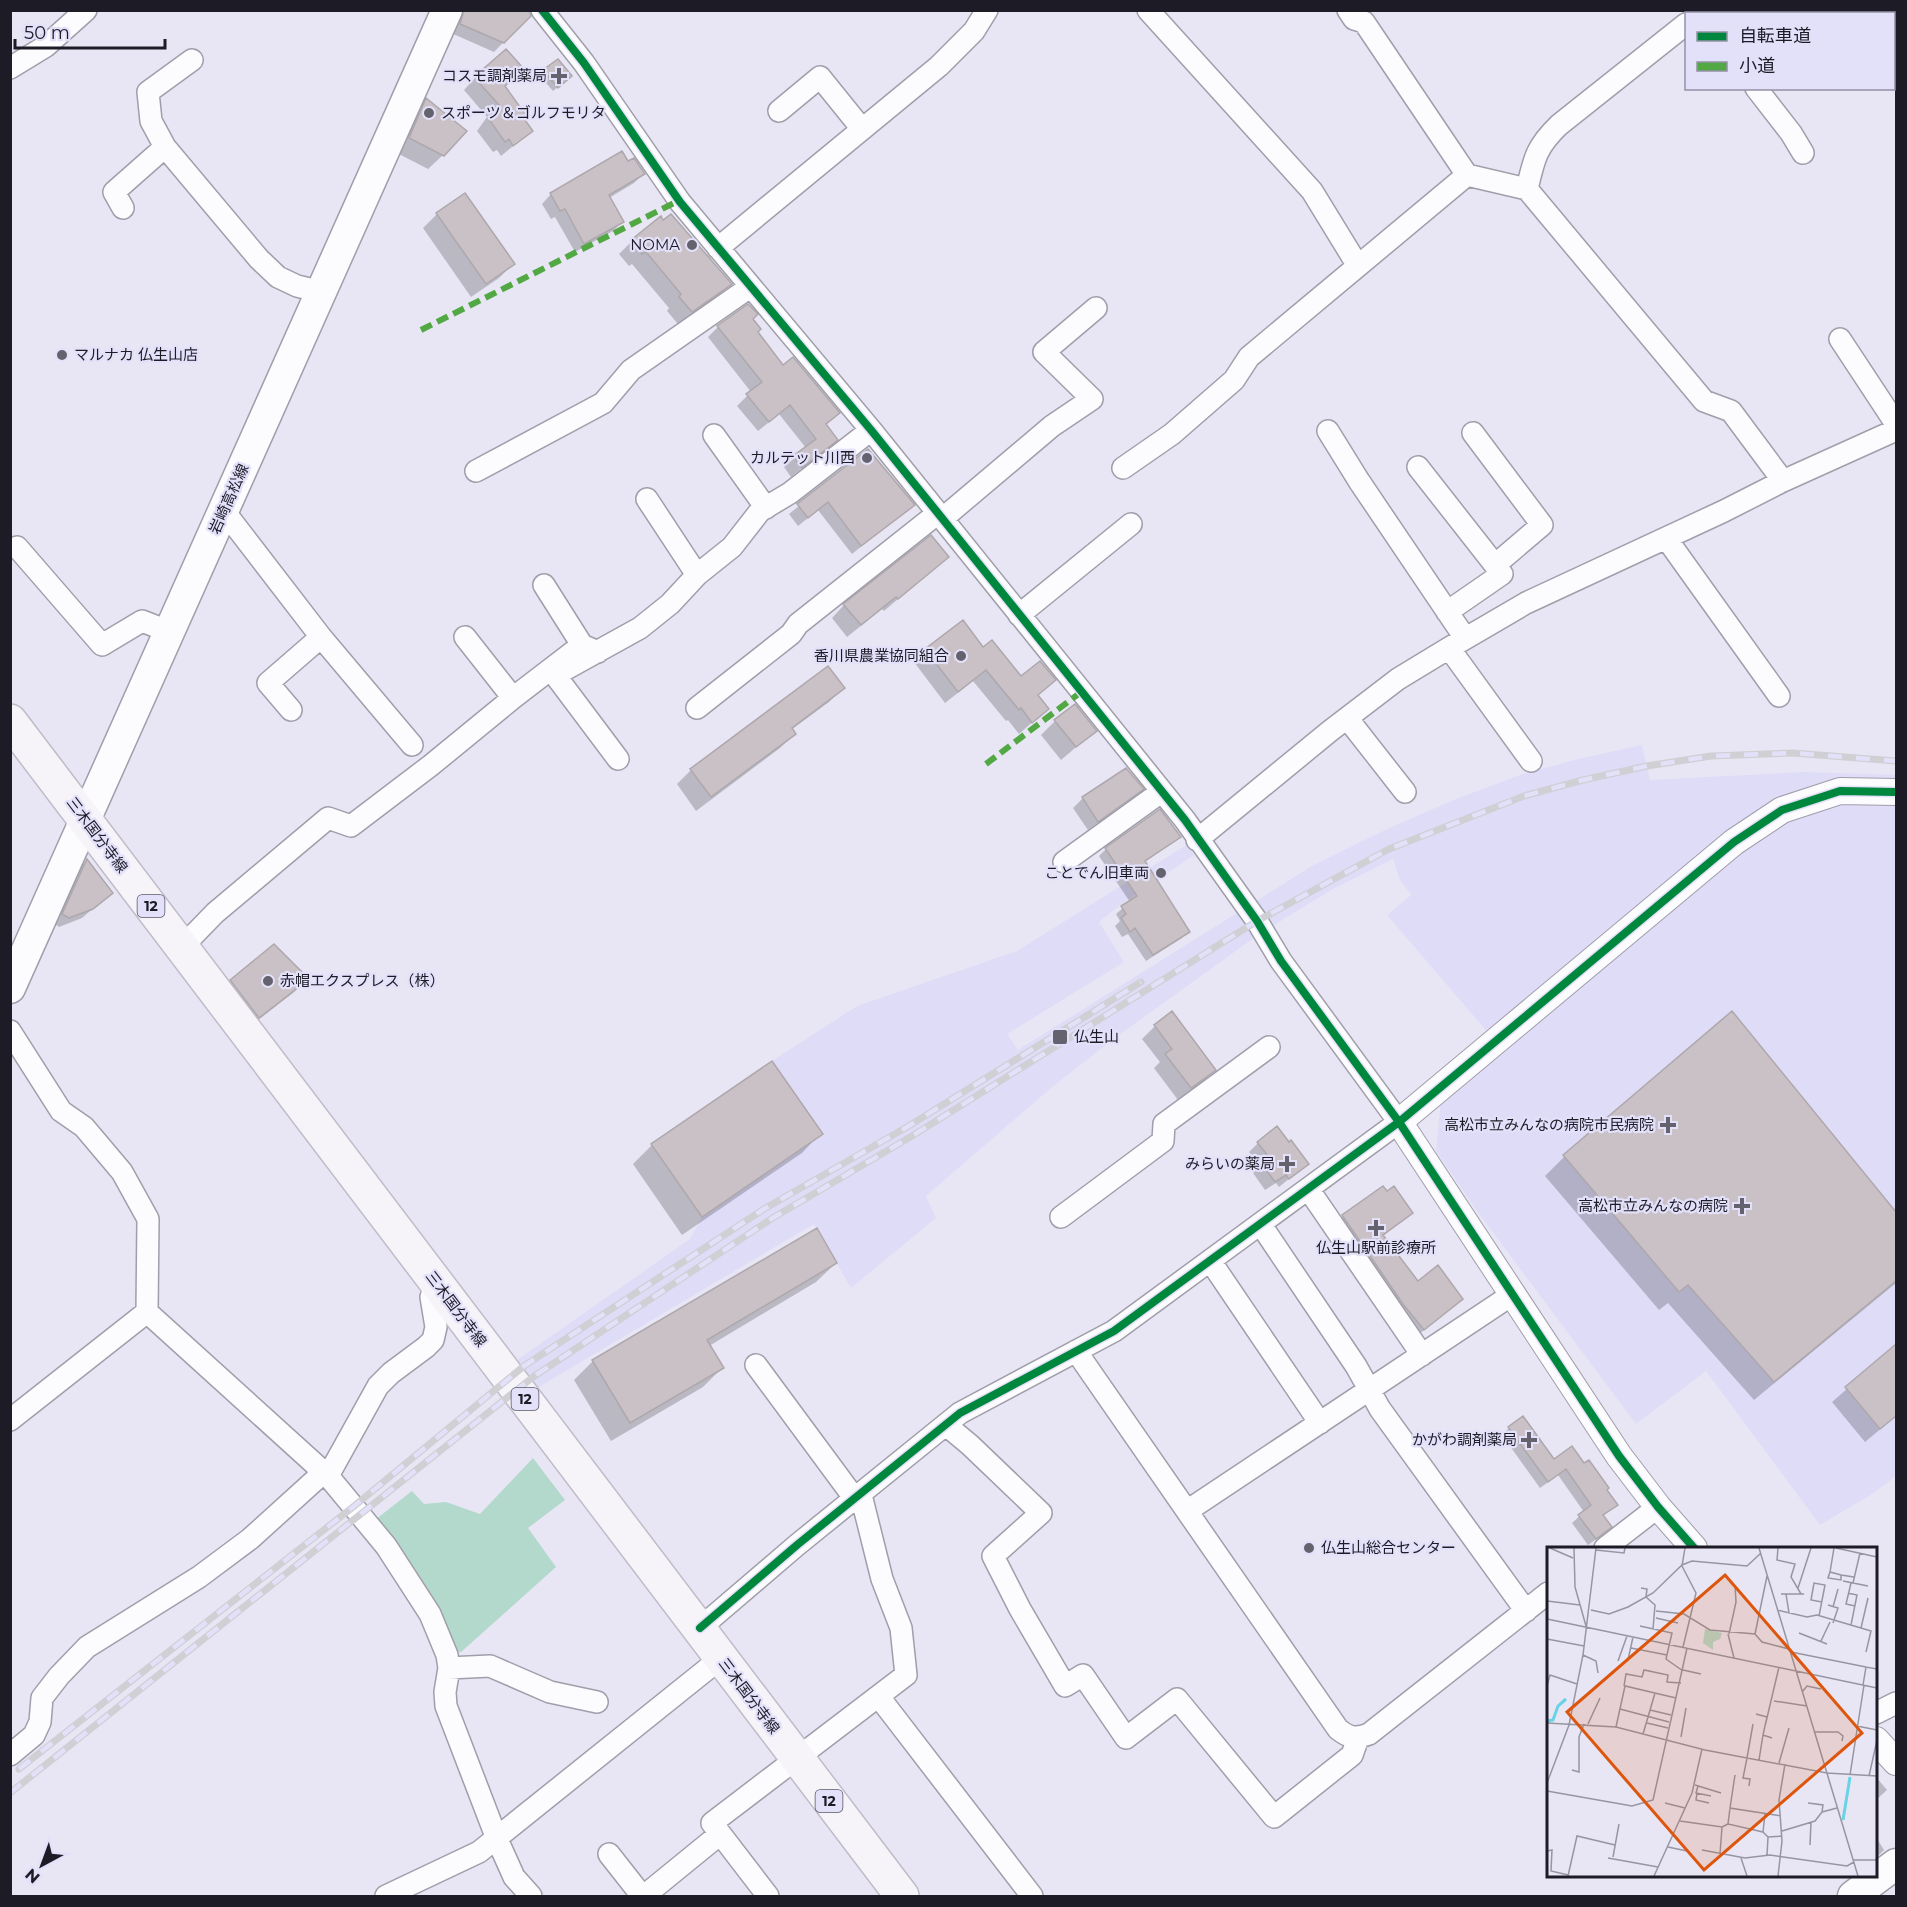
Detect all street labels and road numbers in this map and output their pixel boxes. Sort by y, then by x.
street label: 岩崎高松線 [205,461,252,537]
street label: 三木国分寺線 [63,793,132,876]
road number: 12 [138,895,164,917]
street label: 三木国分寺線 [422,1267,491,1350]
road number: 12 [512,1388,538,1410]
street label: 三木国分寺線 [715,1654,784,1737]
road number: 12 [816,1790,842,1812]

